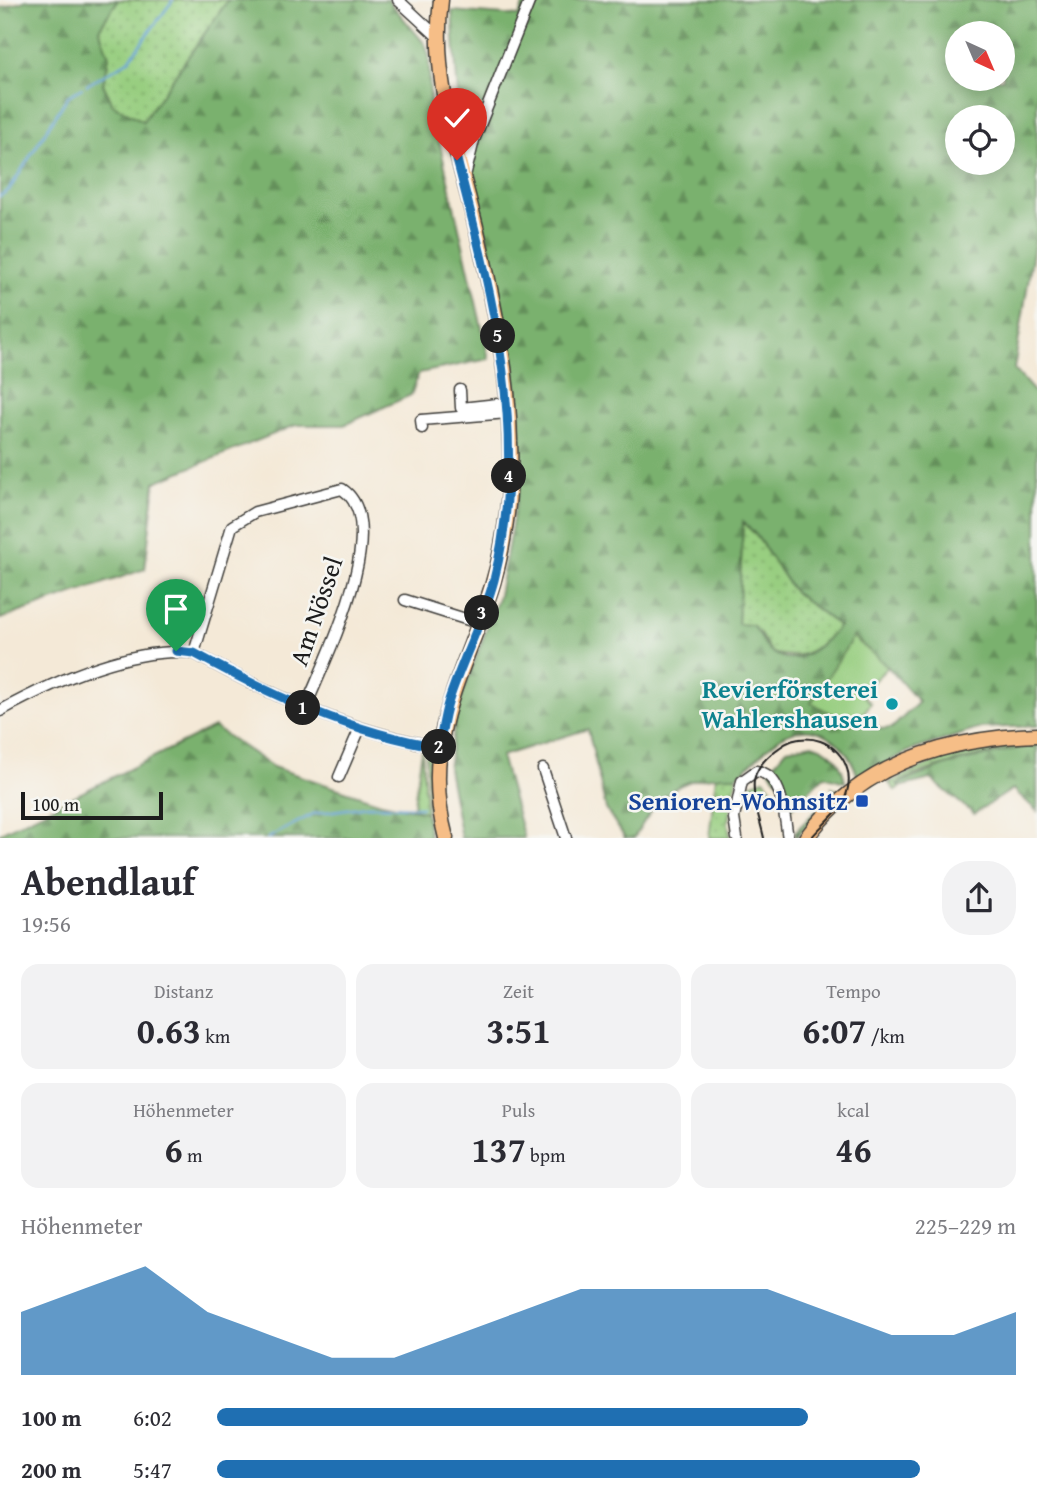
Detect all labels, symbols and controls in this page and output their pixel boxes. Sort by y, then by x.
north arrow [945,21,1015,91]
map controls [945,21,1015,175]
pin [427,88,487,160]
icon: check [438,99,476,137]
button: locate [945,105,1015,175]
pin: 5 [480,318,516,354]
text: 5 [493,321,502,349]
pin: 4 [491,458,526,494]
text: 4 [504,461,513,489]
street label: Am Nössel [279,551,352,671]
pin [146,579,206,651]
icon: arrive [157,590,195,628]
pin: 3 [464,596,500,630]
text: 3 [477,598,486,626]
place label: Revierförsterei Wahlershausen [701,669,879,738]
pin: 1 [286,690,320,726]
text: 1 [298,693,307,721]
marker: Revierförsterei Wahlershausen [884,696,900,712]
pin: 2 [422,730,457,764]
text: 2 [434,732,443,760]
place label: Senioren-Wohnsitz [628,781,848,820]
scale bar [21,789,163,821]
text: 100 m [32,790,79,818]
marker: Senioren-Wohnsitz [854,793,870,809]
text: Abendlauf [21,853,195,909]
button: share [942,861,1016,935]
text: 19:56 [21,907,71,940]
text: Distanz [154,977,213,1005]
text: Zeit [503,977,534,1005]
text: Tempo [826,977,881,1005]
text: 0.63 [137,1005,201,1056]
text: 3:51 [486,1005,551,1056]
text: 6:07 [802,1005,866,1056]
text: km [201,1022,230,1050]
text: /km [866,1022,905,1050]
text: Höhenmeter [133,1096,234,1124]
text: Puls [502,1096,535,1124]
text: kcal [837,1096,870,1124]
text: 6 [165,1124,183,1175]
text: 137 [471,1124,526,1175]
text: 46 [835,1124,872,1175]
text: m [183,1141,202,1169]
text: bpm [526,1141,566,1169]
text: Höhenmeter [21,1209,143,1242]
text: 225–229 m [915,1209,1016,1242]
text: 100 m [21,1401,82,1434]
text: 6:02 [133,1401,172,1434]
text: 200 m [21,1453,82,1486]
text: 5:47 [133,1453,172,1486]

